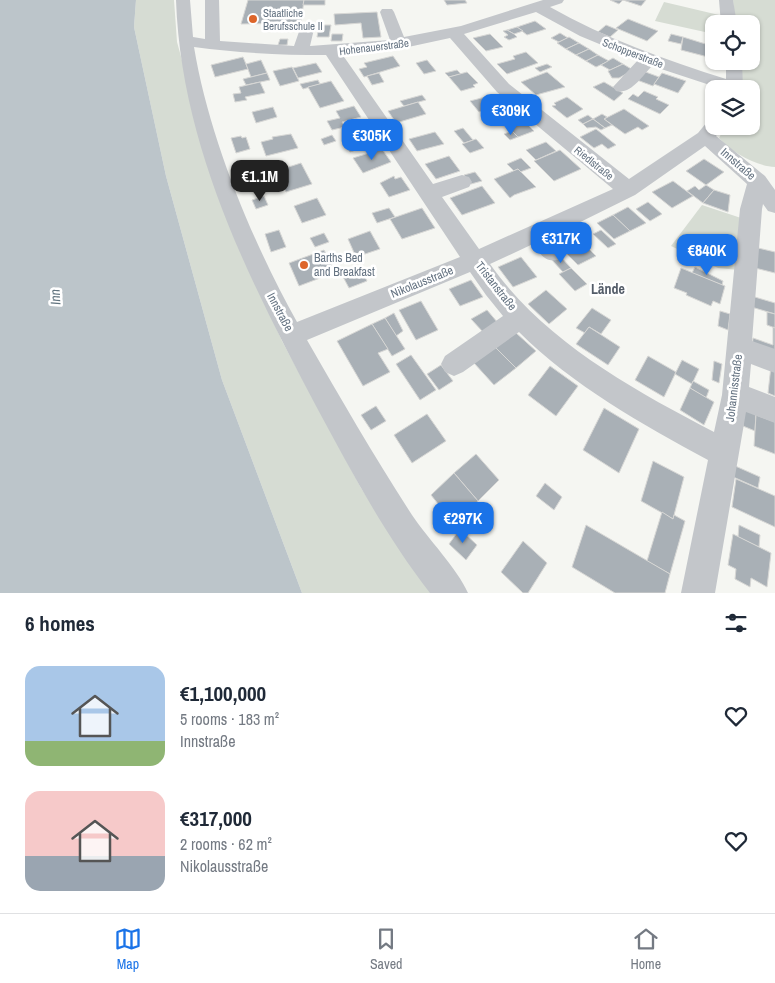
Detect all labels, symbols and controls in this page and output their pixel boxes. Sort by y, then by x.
place label: Staatliche Berufsschule II [263,6,323,33]
marker: Staatliche Berufsschule II [247,13,259,25]
map controls [705,15,760,135]
button: locate [705,15,760,70]
street label: Schopperstraße [601,35,665,71]
street label: Hohenauerstraße [338,36,410,58]
button: layers [705,80,760,135]
pin: €309K [476,94,546,136]
text: €309K [492,99,530,121]
pin: €305K [337,119,407,161]
text: €305K [353,124,391,146]
street label: Riedlstraße [571,143,617,183]
street label: Innstraße [717,144,759,184]
pin: €1.1M [225,160,295,202]
text: €1.1M [242,165,278,187]
pin: €317K [526,222,596,264]
text: €317K [542,227,580,249]
pin: €840K [672,234,742,276]
text: €840K [688,239,726,261]
place label: Barths Bed and Breakfast [314,250,375,280]
street label: Tristanstraße [472,258,520,314]
marker: Barths Bed and Breakfast [298,259,310,271]
street label: Nikolausstraße [388,262,456,302]
district label: Lände [591,280,625,298]
water label: Inn [46,289,64,305]
street label: Innstraße [263,290,297,334]
street label: Johannisstraße [722,353,746,423]
pin: €297K [428,502,498,544]
text: €297K [444,507,482,529]
text: 6 homes [25,609,95,638]
icon: filters [722,609,750,637]
text: €1,100,000 [180,679,266,708]
icon: home [65,686,125,746]
icon: heart [722,702,750,730]
text: 5 rooms · 183 m² [180,708,279,730]
text: Innstraße [180,730,235,752]
text: €317,000 [180,804,252,833]
icon: home [65,811,125,871]
icon: heart [722,827,750,855]
text: 2 rooms · 62 m² [180,833,272,855]
text: Nikolausstraße [180,855,268,877]
tab: Map [114,925,142,973]
tab: Saved [370,925,402,973]
tab: Home [630,925,661,973]

